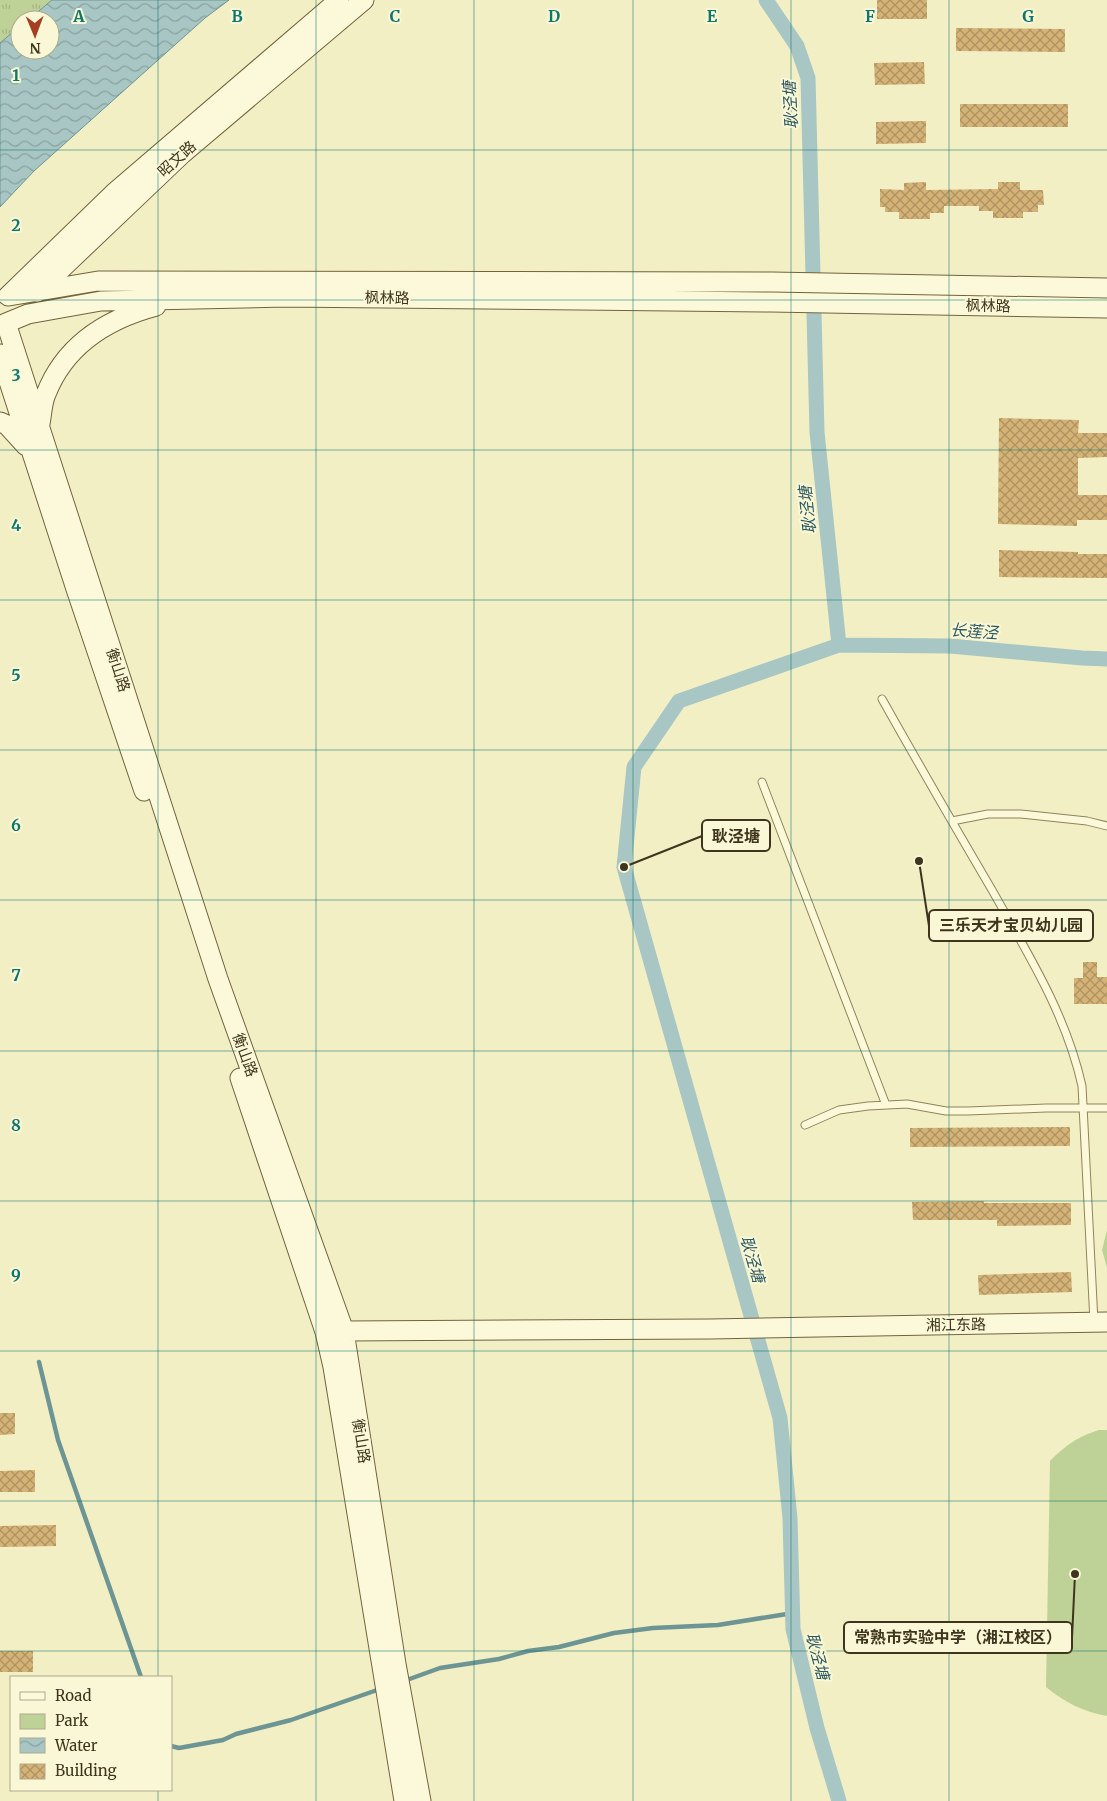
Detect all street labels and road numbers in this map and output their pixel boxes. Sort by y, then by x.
street label: 昭文路 [154,137,200,181]
street label: 枫林路 [364,288,410,307]
street label: 枫林路 [965,296,1011,315]
street label: 衡山路 [102,646,134,694]
street label: 衡山路 [229,1030,262,1079]
street label: 湘江东路 [926,1314,986,1335]
street label: 衡山路 [349,1417,374,1465]

